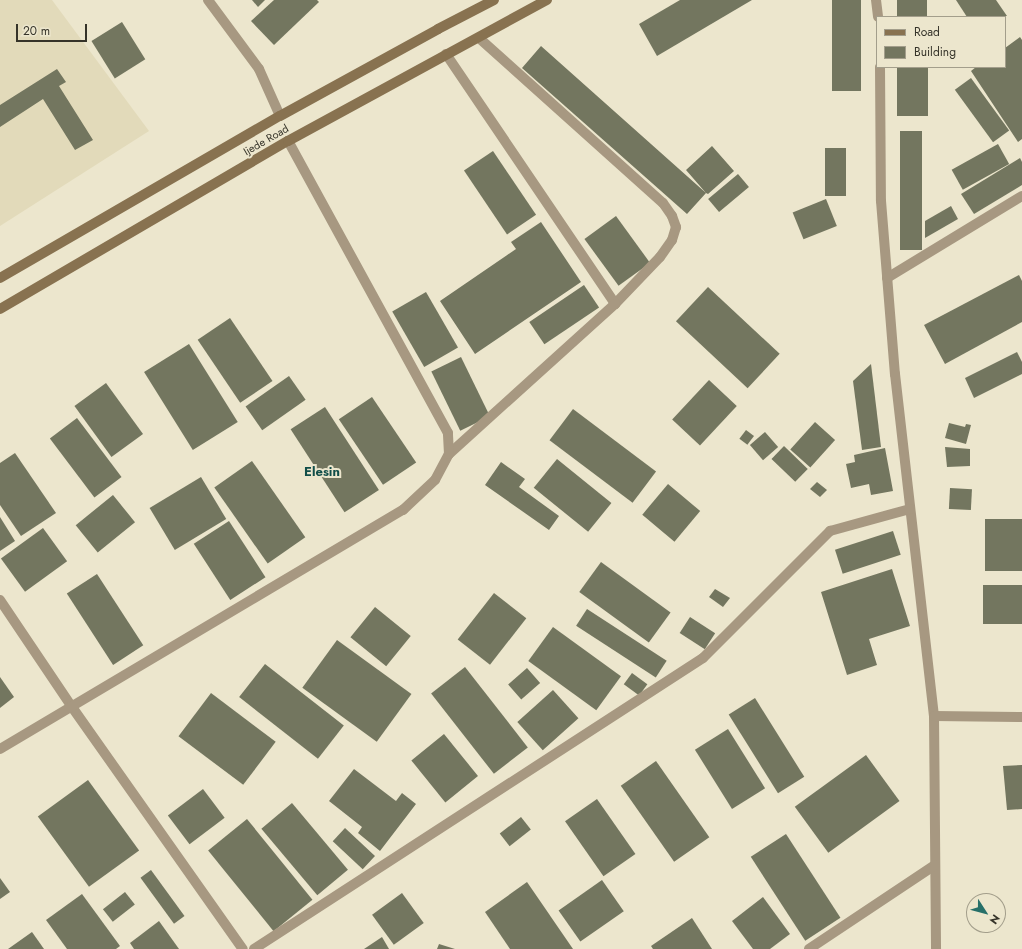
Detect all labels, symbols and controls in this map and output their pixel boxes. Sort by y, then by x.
scale bar [18,16,89,42]
legend [876,16,1006,68]
text: 20 m [23,22,50,40]
text: Road [914,23,940,41]
text: Building [914,43,956,61]
street label: Ijede Road [241,122,291,158]
district label: Elesin [304,464,340,480]
north arrow [966,893,1006,933]
text: N [986,911,1004,928]

